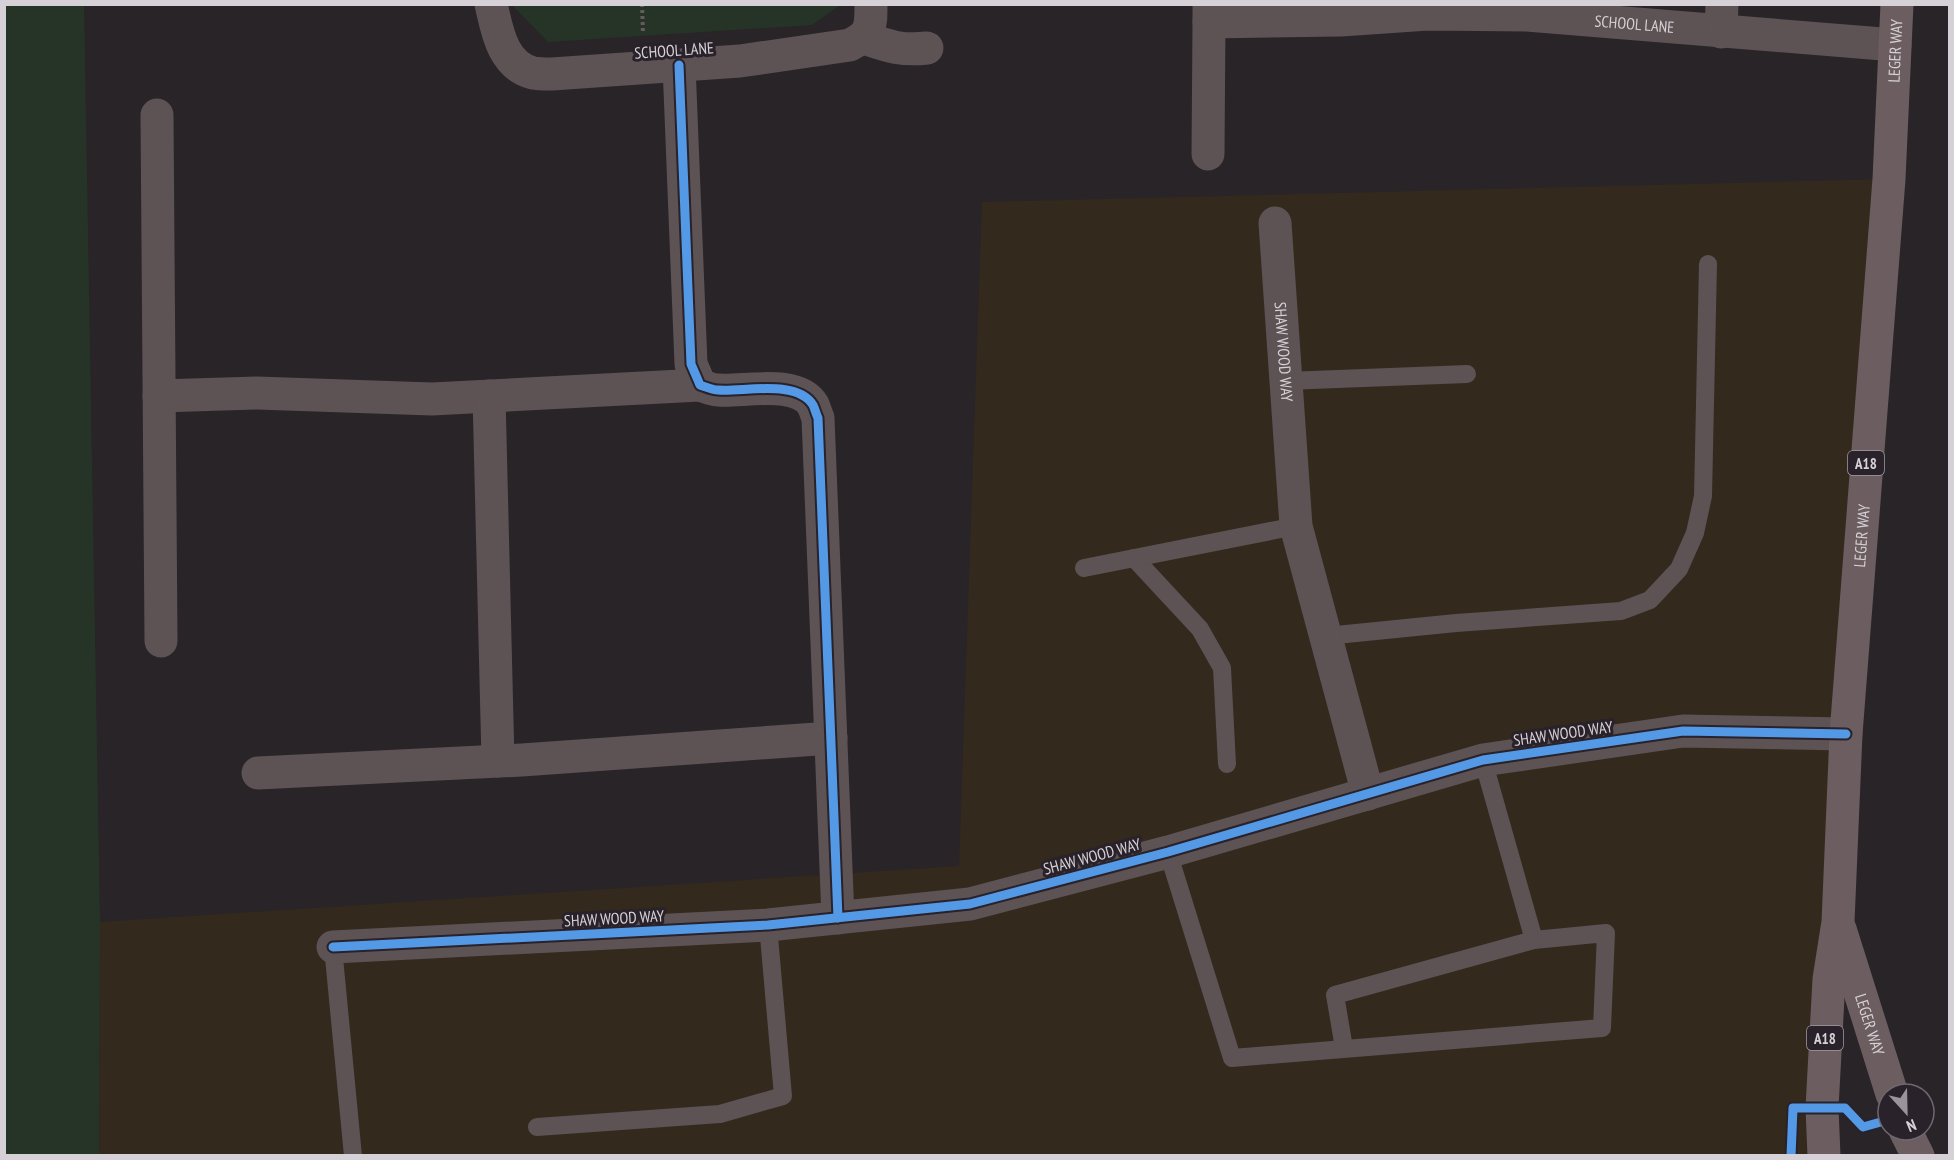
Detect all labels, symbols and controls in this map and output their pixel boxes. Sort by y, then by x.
street label: SCHOOL LANE [1594,11,1675,37]
street label: LEGER WAY [1883,18,1906,83]
street label: SCHOOL LANE [634,37,715,63]
street label: SHAW WOOD WAY [1270,301,1297,403]
road number: A18 [1848,451,1884,475]
street label: LEGER WAY [1849,503,1874,568]
street label: SHAW WOOD WAY [1512,716,1615,750]
street label: SHAW WOOD WAY [1041,833,1144,879]
street label: SHAW WOOD WAY [564,905,665,931]
street label: LEGER WAY [1851,991,1889,1058]
road number: A18 [1807,1026,1843,1050]
north arrow [1876,1082,1936,1142]
text: N [1904,1115,1919,1137]

